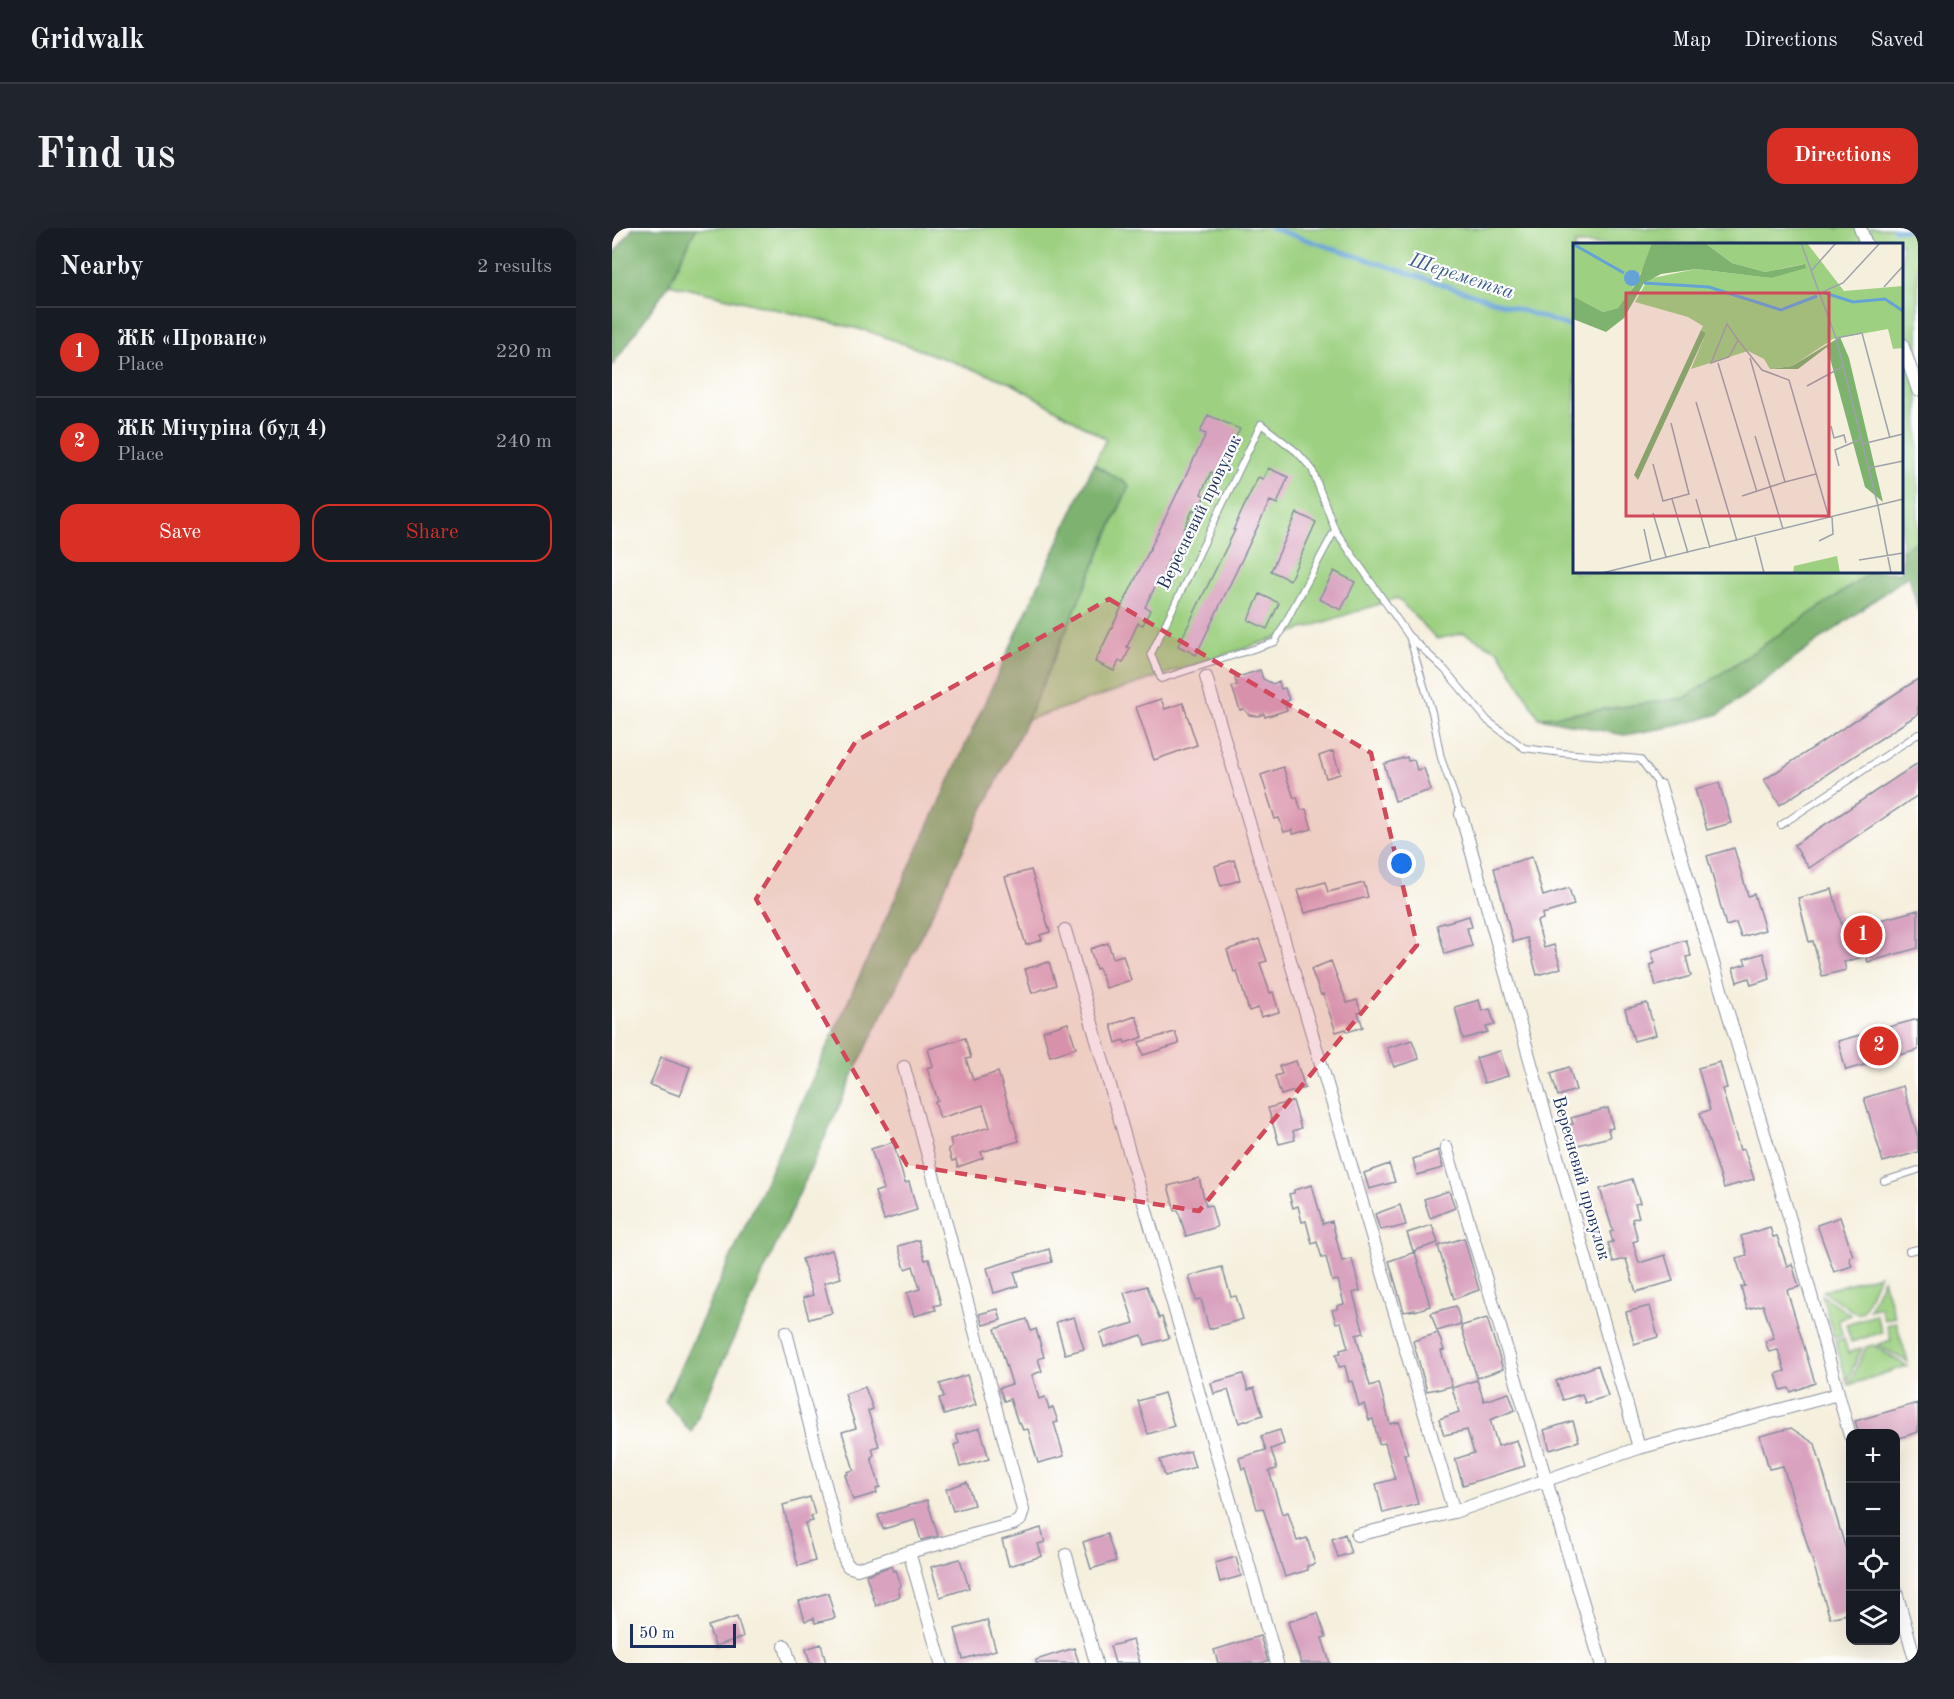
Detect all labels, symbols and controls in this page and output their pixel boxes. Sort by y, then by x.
text: Gridwalk [30,27,145,55]
text: Map [1672,30,1711,51]
text: Directions [1744,30,1838,51]
text: Saved [1871,30,1924,51]
button: Directions [1767,128,1918,184]
text: Find us [36,135,175,177]
inset map [1573,243,1903,573]
water label: Шереметка [1406,250,1516,303]
text: Nearby [60,254,144,280]
text: 2 results [477,257,552,277]
text: ЖК «Прованс» [117,328,268,350]
text: 1 [74,342,85,362]
text: 220 m [496,342,552,362]
text: Place [117,355,164,375]
text: ЖК Мічуріна (буд 4) [117,418,327,440]
text: 2 [74,432,85,452]
text: 240 m [496,432,552,452]
street label: Вересневий провулок [1155,432,1245,593]
text: Place [117,445,164,465]
button: Save [60,504,300,562]
button: Share [312,504,552,562]
your location [1387,849,1416,878]
pin: 1 [1844,912,1882,958]
pin: 2 [1860,1024,1898,1068]
street label: Вересневий провулок [1549,1094,1613,1262]
map controls [1846,1429,1900,1645]
button: + [1846,1429,1900,1483]
button: − [1846,1483,1900,1537]
button: locate [1846,1537,1900,1591]
button: layers [1846,1591,1900,1645]
scale bar [630,1621,736,1648]
text: 50 m [639,1626,675,1642]

